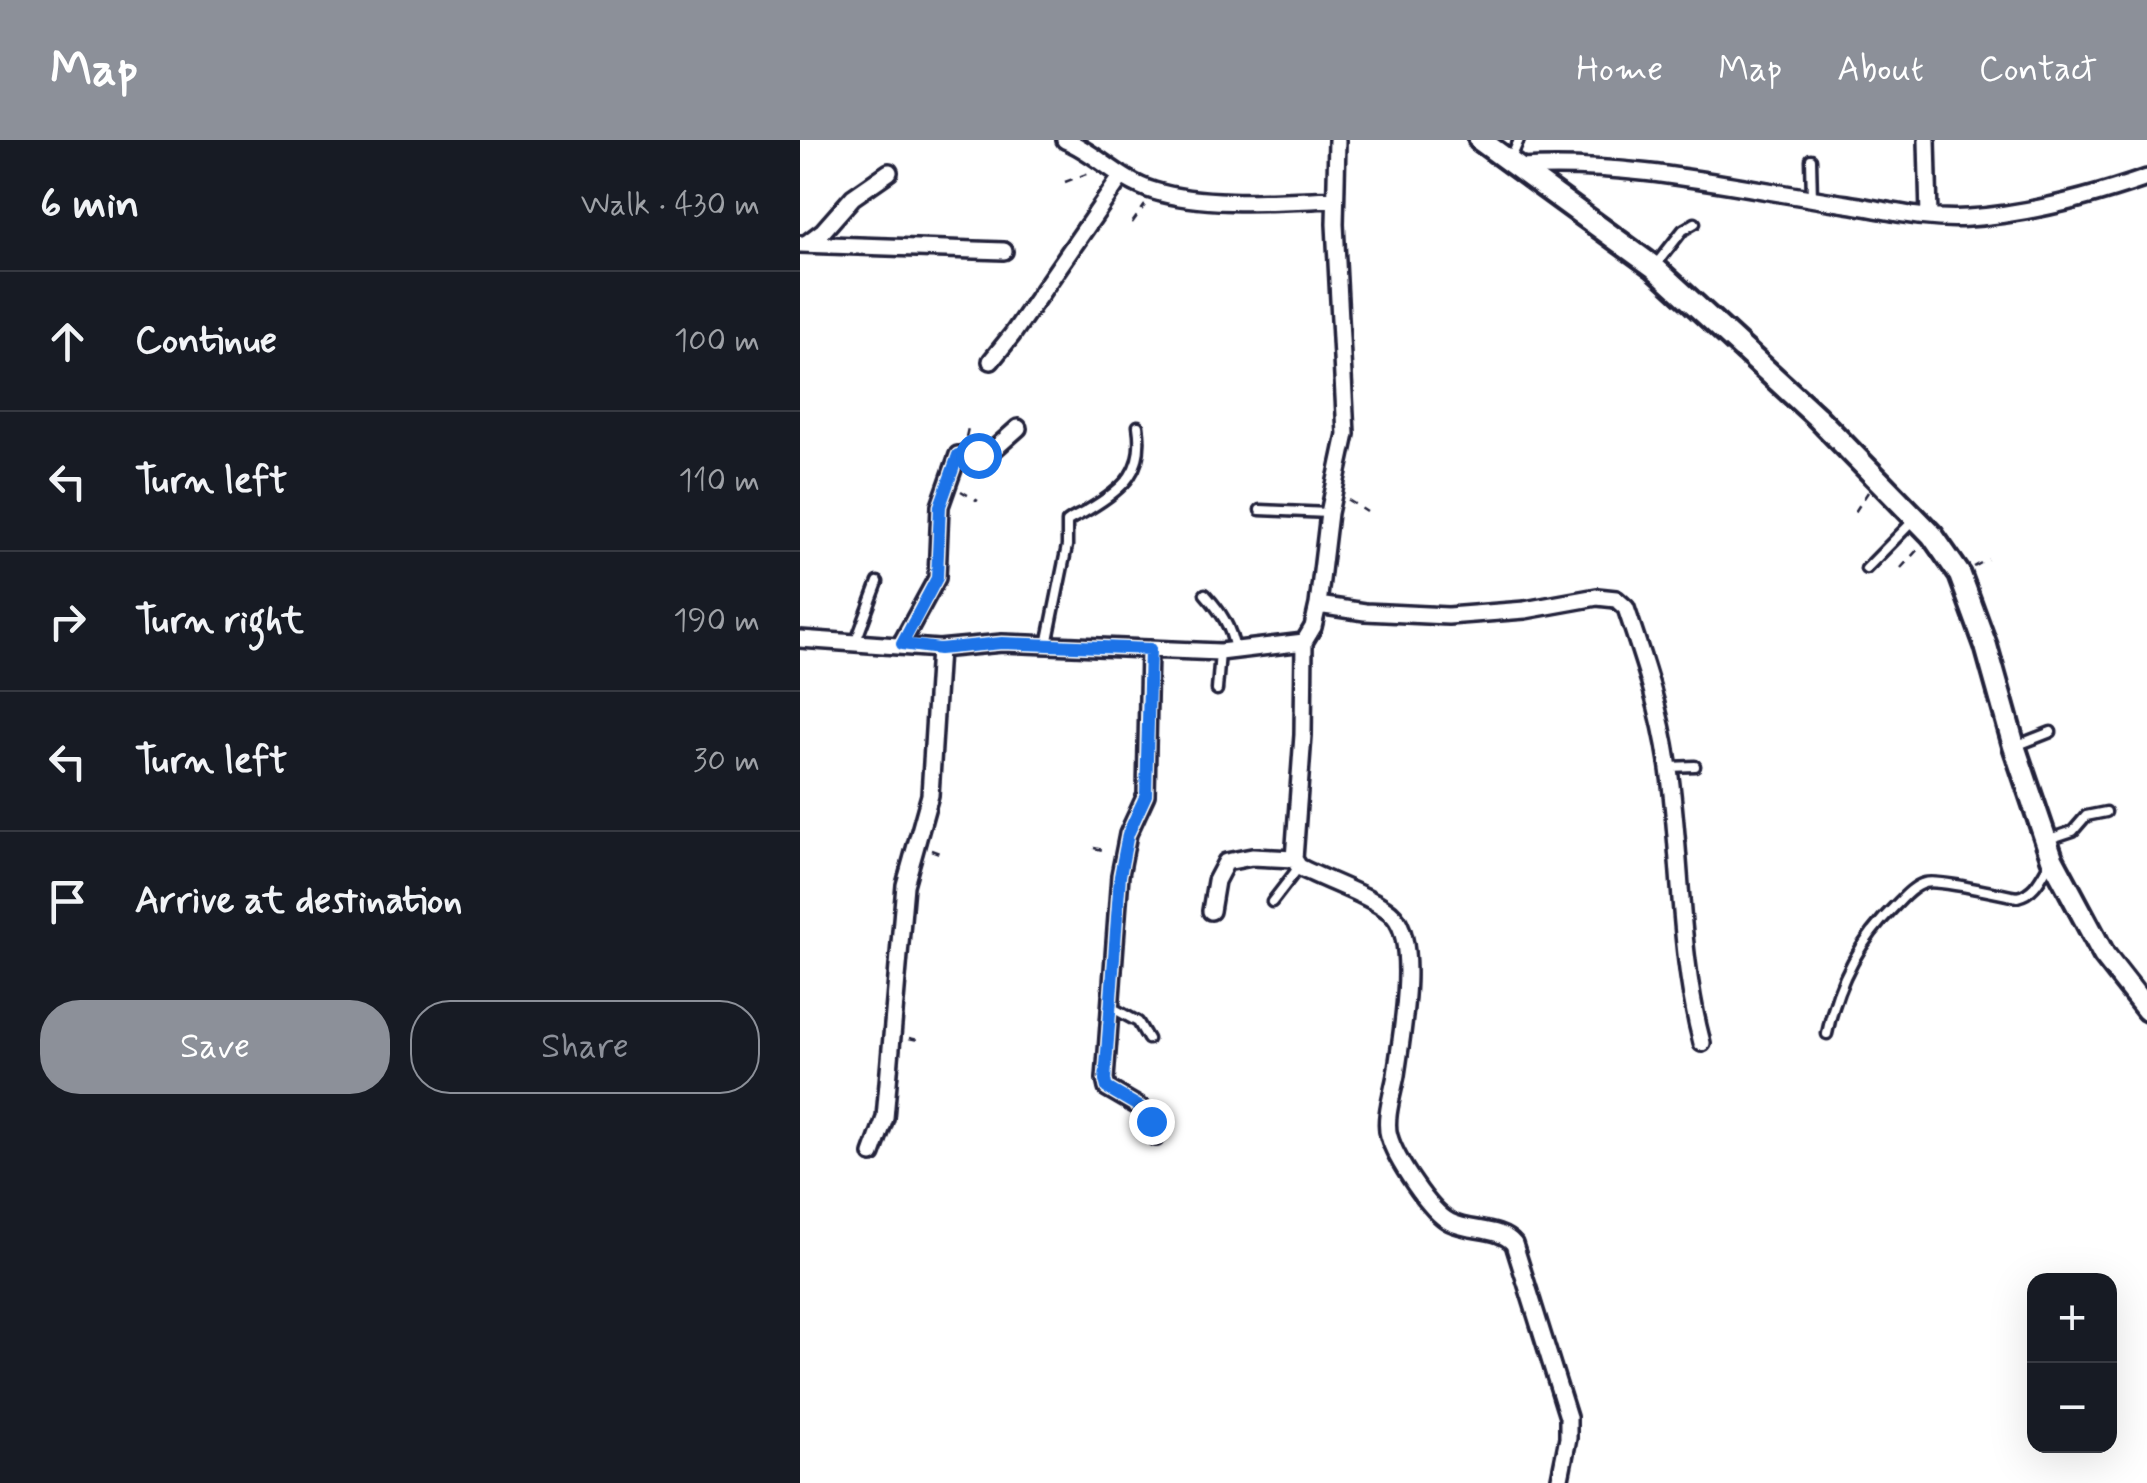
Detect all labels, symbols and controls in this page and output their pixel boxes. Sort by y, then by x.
text: Map [50,39,138,102]
text: Home [1576,47,1663,93]
text: Map [1718,47,1782,93]
text: About [1837,47,1924,93]
text: Contact [1979,47,2097,93]
text: 6 min [40,178,139,233]
text: Walk · 430 m [581,184,760,226]
icon: ahead [40,314,95,369]
text: Continue [135,317,277,366]
text: 100 m [674,320,760,362]
route start [956,433,1002,479]
icon: left [40,454,95,509]
text: Turn left [135,457,287,506]
text: 110 m [679,460,760,502]
icon: right [40,594,95,649]
text: Turn right [135,597,304,646]
text: 190 m [673,600,760,642]
icon: left [40,734,95,789]
text: Turn left [135,737,287,786]
text: 30 m [693,740,760,782]
icon: arrive [40,874,95,929]
text: Arrive at destination [135,877,462,926]
button: Save [40,1000,390,1094]
button: Share [410,1000,760,1094]
route end [1129,1099,1175,1145]
map controls [2027,1273,2117,1453]
button: + [2027,1273,2117,1363]
button: − [2027,1363,2117,1453]

